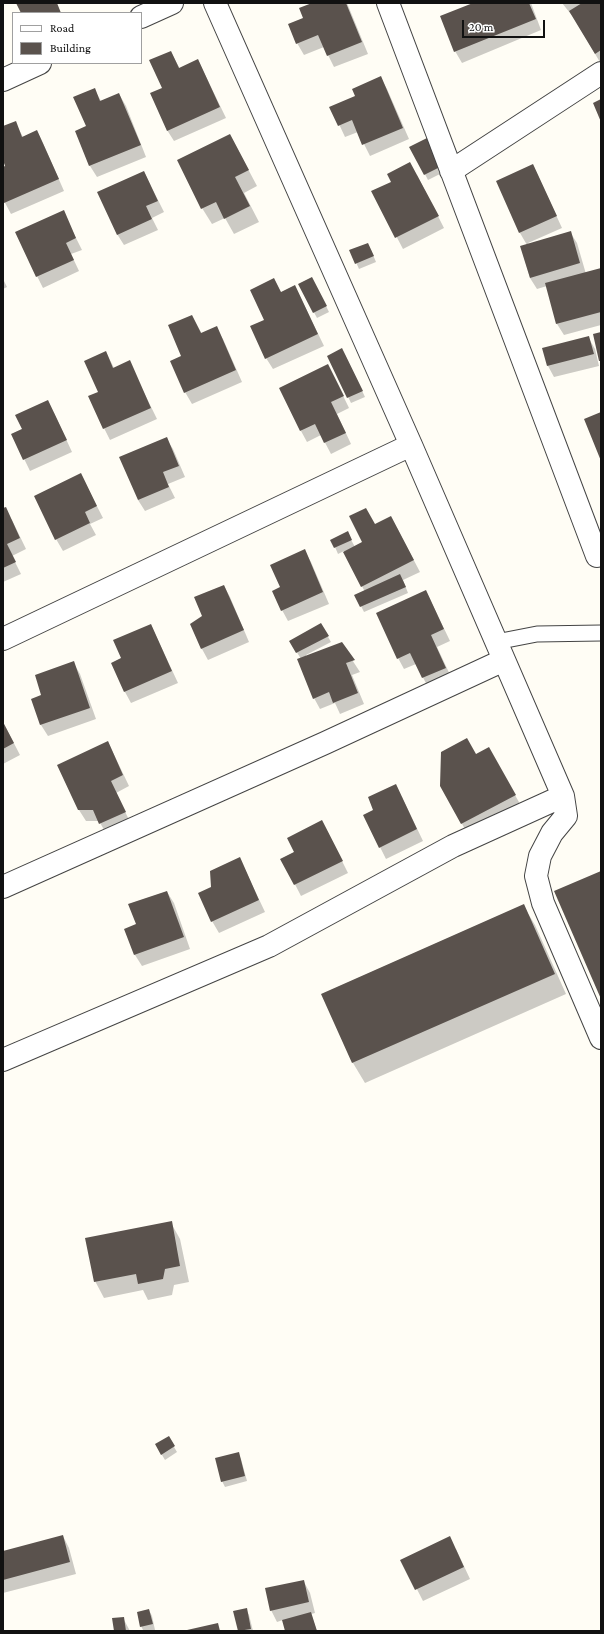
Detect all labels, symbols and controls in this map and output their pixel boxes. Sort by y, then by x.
legend [12,12,142,64]
scale bar [464,12,547,38]
text: 20 m [469,20,493,34]
text: Road [50,21,74,35]
text: Building [50,41,91,55]

